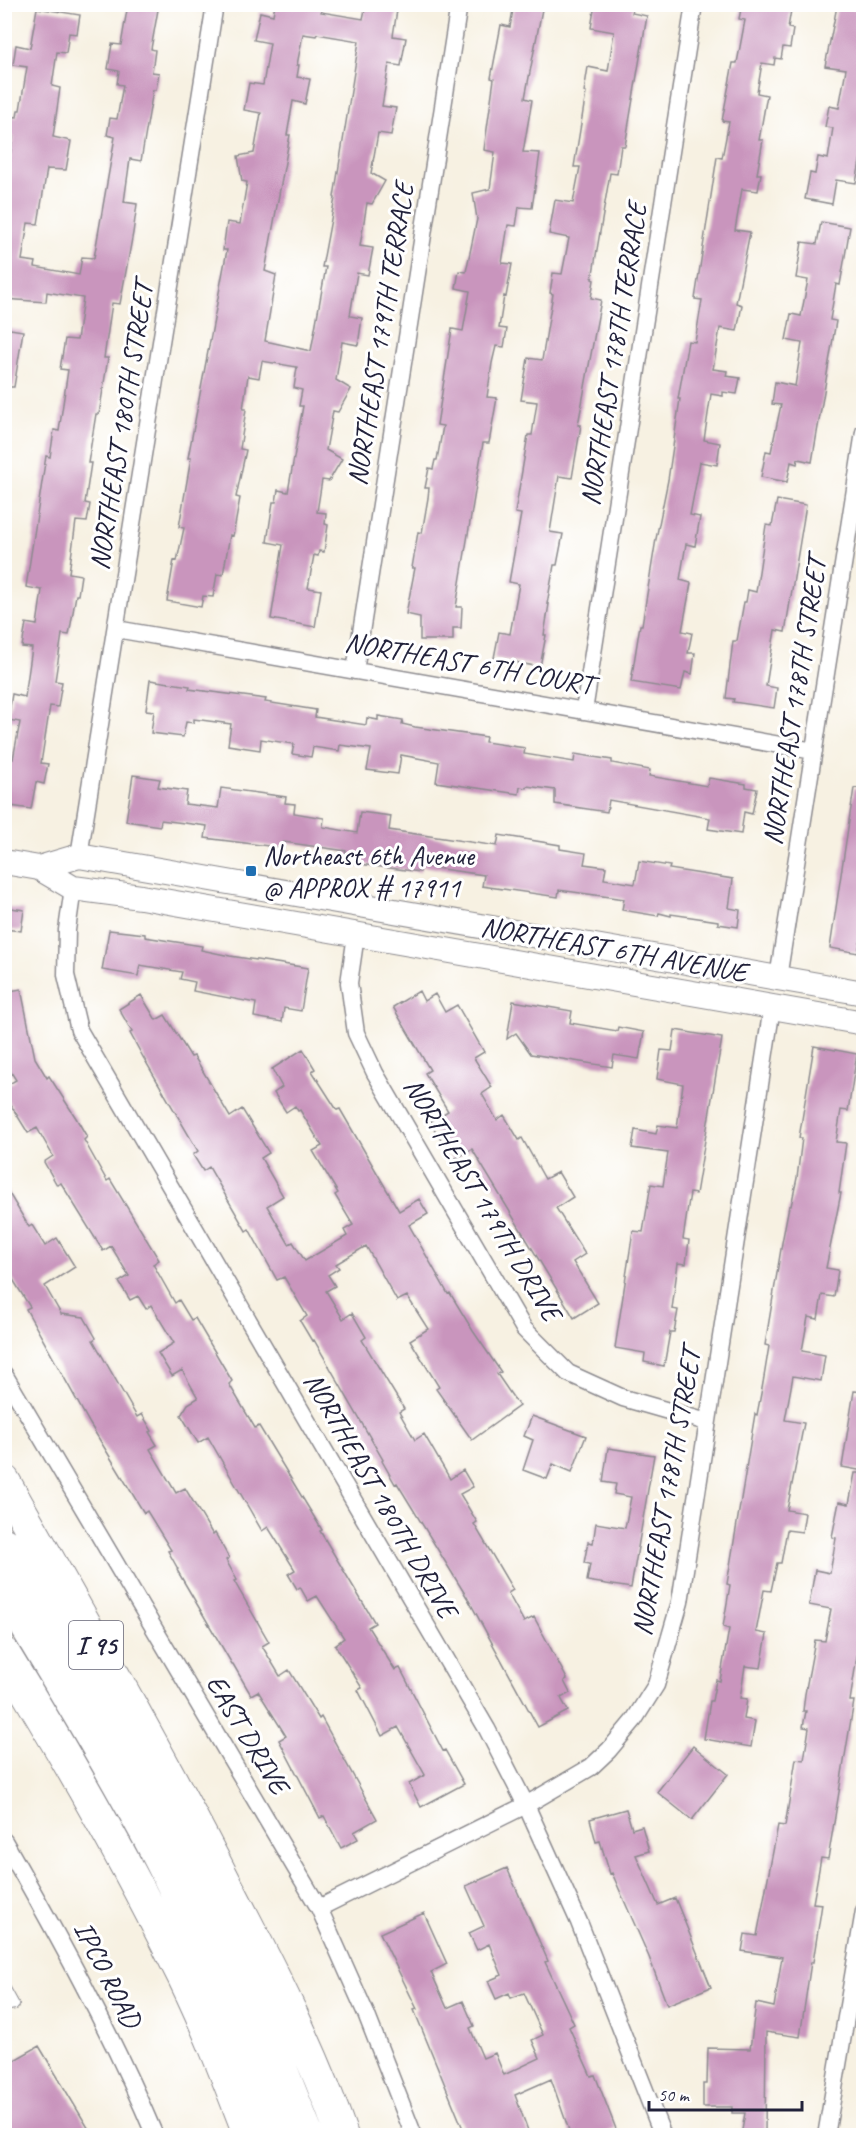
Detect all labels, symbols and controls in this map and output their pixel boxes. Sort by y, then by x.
street label: NORTHEAST 179TH TERRACE [339,177,422,488]
street label: NORTHEAST 178TH TERRACE [572,197,655,508]
street label: NORTHEAST 180TH STREET [81,273,162,572]
street label: NORTHEAST 178TH STREET [754,548,835,847]
street label: NORTHEAST 6TH COURT [342,624,603,703]
place label: Northeast 6th Avenue @ APPROX # 17911 [263,838,476,905]
marker: Northeast 6th Avenue @ APPROX # 17911 [244,864,258,878]
street label: NORTHEAST 6TH AVENUE [478,908,753,990]
street label: NORTHEAST 179TH DRIVE [396,1071,571,1330]
street label: NORTHEAST 178TH STREET [624,1339,710,1638]
street label: NORTHEAST 180TH DRIVE [296,1366,467,1627]
road number: I 95 [69,1621,123,1669]
street label: EAST DRIVE [199,1668,299,1803]
street label: IPCO ROAD [66,1915,151,2036]
scale bar [649,2074,802,2112]
text: 50 m [658,2084,691,2106]

